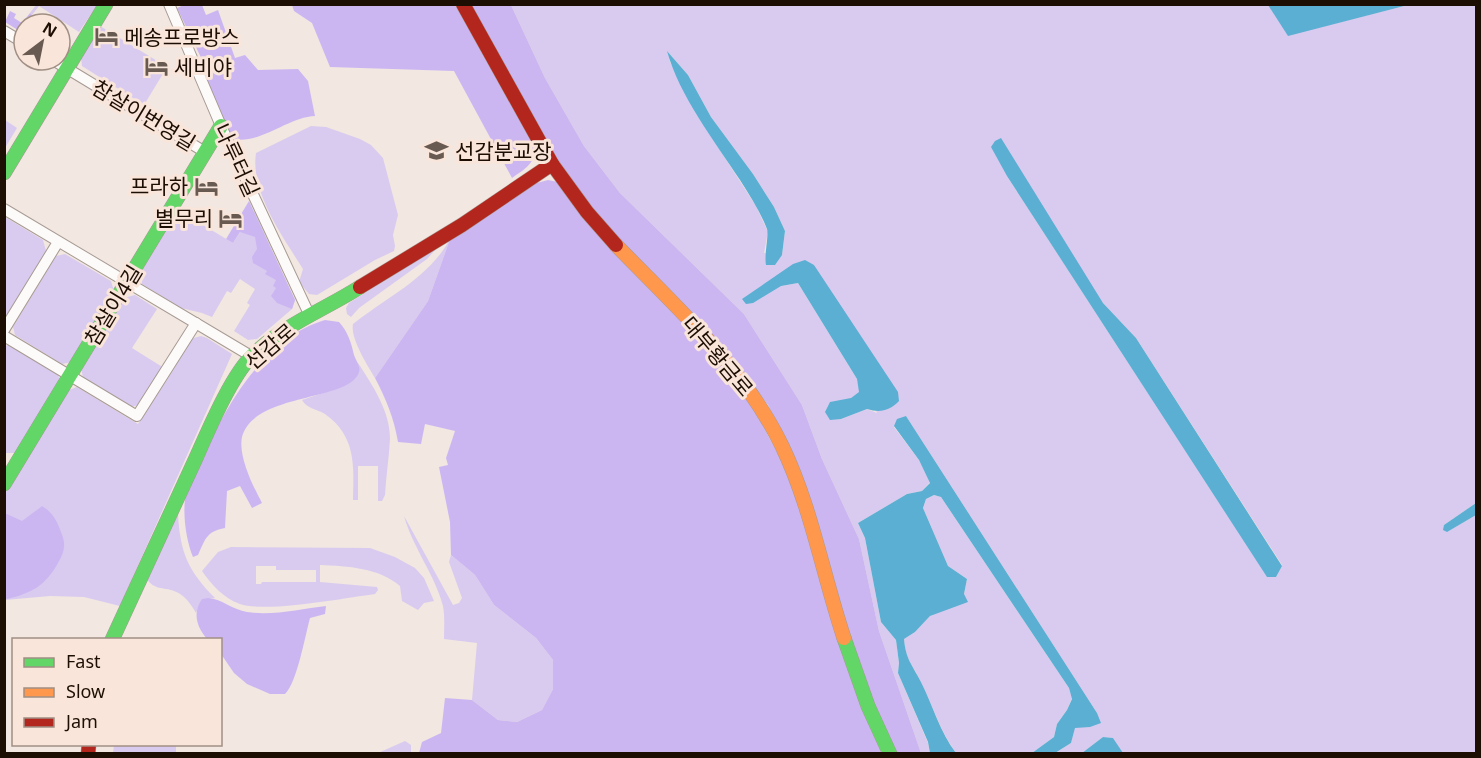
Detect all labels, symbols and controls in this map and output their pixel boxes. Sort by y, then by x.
north arrow [12,12,72,72]
text: N [39,17,61,42]
place label: 메송프로방스 [124,23,240,51]
hotel icon: 메송프로방스 [93,24,119,50]
place label: 세비야 [174,53,232,81]
hotel icon: 세비야 [143,54,169,80]
street label: 참살이번영길 [87,73,201,157]
street label: 나루터길 [208,119,266,201]
place label: 선감분교장 [455,137,552,165]
school or university icon: 선감분교장 [424,138,450,164]
place label: 프라하 [130,172,188,200]
hotel icon: 프라하 [193,173,219,199]
place label: 별무리 [155,204,213,232]
hotel icon: 별무리 [218,205,244,231]
street label: 참살이4길 [78,260,148,350]
street label: 대부황금로 [676,310,760,402]
street label: 선감로 [239,316,301,376]
legend [12,638,222,746]
text: Fast [66,649,101,673]
text: Slow [66,679,105,703]
text: Jam [64,709,98,733]

